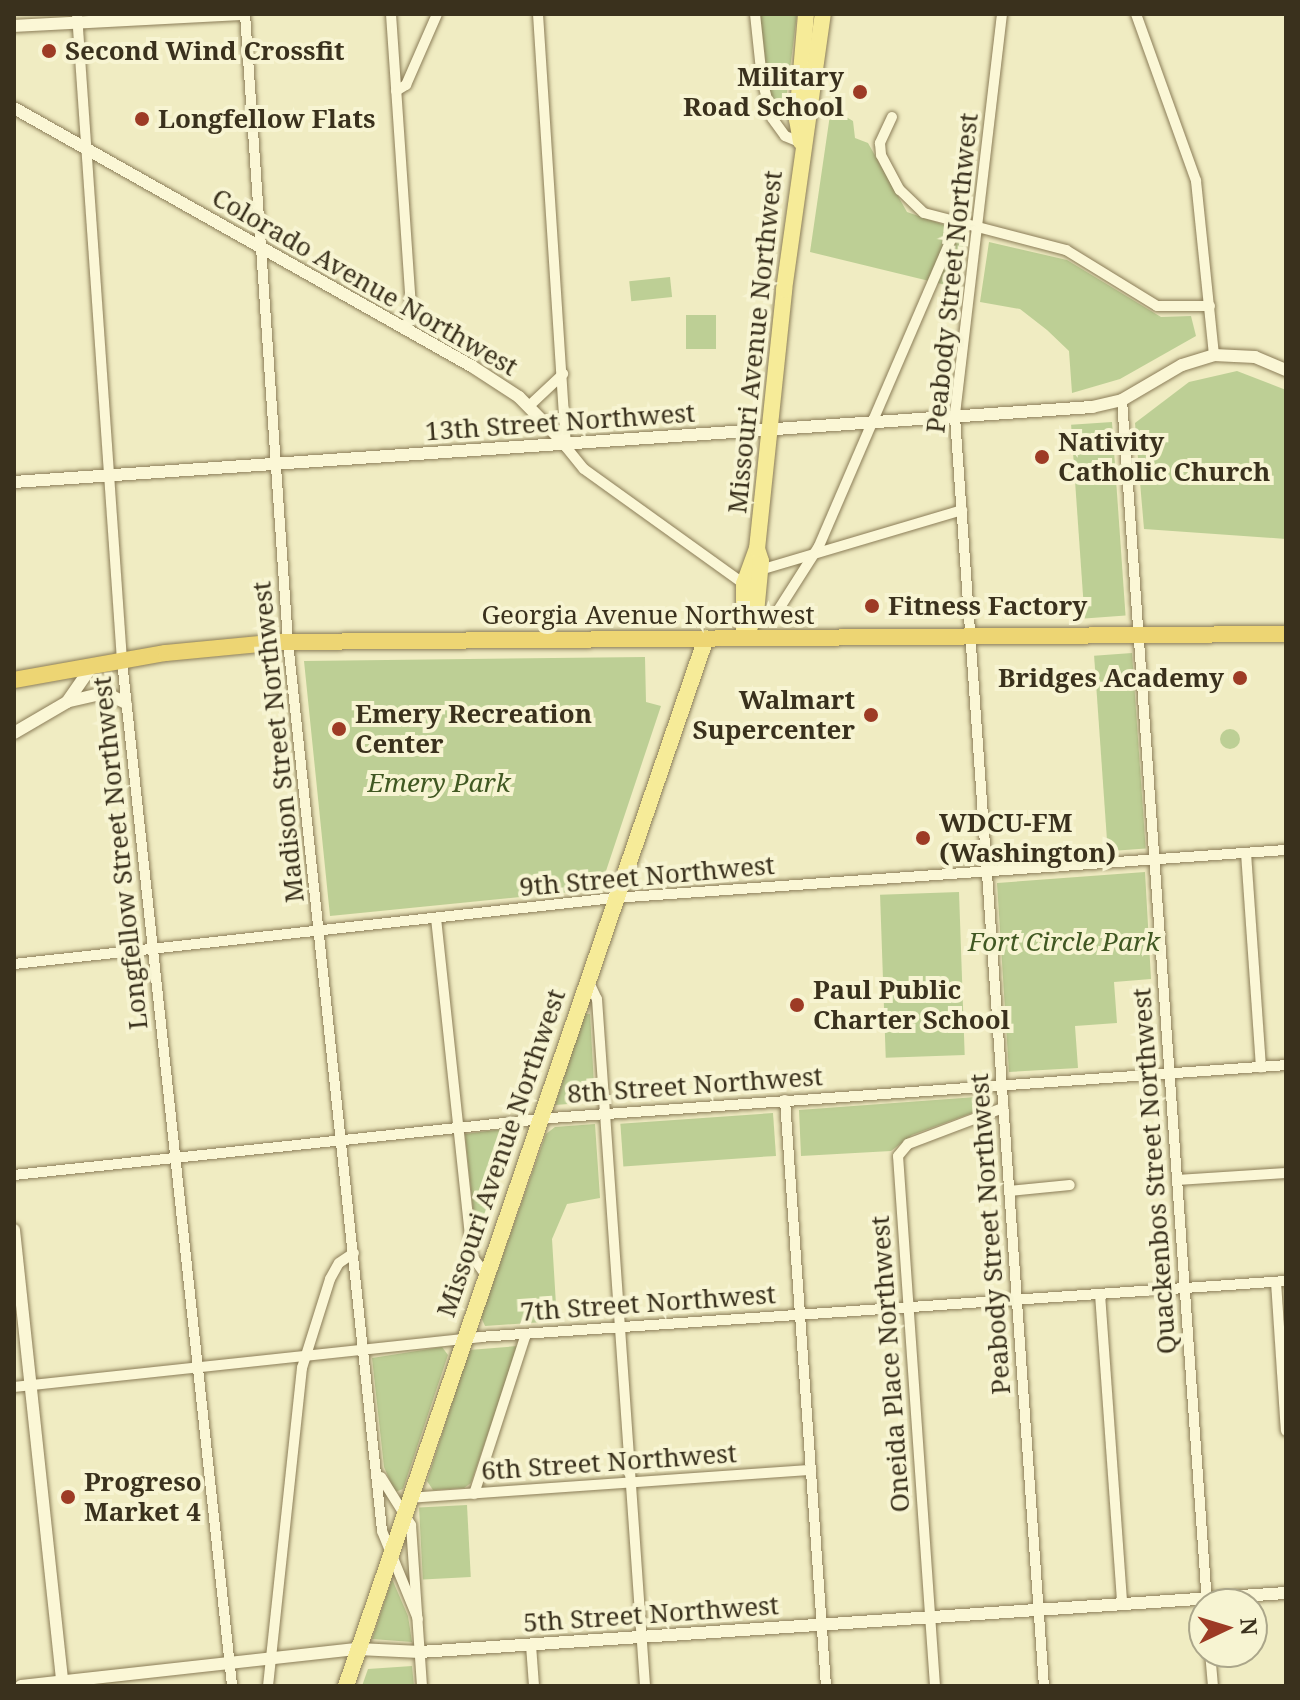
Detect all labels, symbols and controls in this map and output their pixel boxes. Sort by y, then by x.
place label: Second Wind Crossfit [65,35,345,67]
marker: Second Wind Crossfit [40,42,58,60]
place label: Military Road School [683,61,844,122]
marker: Military Road School [851,83,869,101]
place label: Longfellow Flats [158,103,376,135]
marker: Longfellow Flats [133,110,151,128]
street label: Peabody Street Northwest [920,111,984,435]
street label: Missouri Avenue Northwest [721,169,789,515]
street label: Colorado Avenue Northwest [207,182,523,382]
street label: 13th Street Northwest [424,397,696,447]
place label: Nativity Catholic Church [1058,426,1270,488]
marker: Nativity Catholic Church [1033,448,1051,466]
street label: Madison Street Northwest [246,580,310,904]
place label: Fitness Factory [888,590,1087,622]
marker: Fitness Factory [863,597,881,615]
street label: Georgia Avenue Northwest [481,599,815,631]
place label: Bridges Academy [998,662,1224,694]
marker: Bridges Academy [1231,669,1249,687]
street label: Longfellow Street Northwest [86,675,154,1031]
place label: Walmart Supercenter [692,684,855,746]
place label: Emery Recreation Center [355,698,592,760]
marker: Walmart Supercenter [862,706,880,724]
marker: Emery Recreation Center [330,720,348,738]
park label: Emery Park [367,767,511,799]
place label: WDCU-FM (Washington) [939,807,1116,868]
marker: WDCU-FM (Washington) [914,829,932,847]
street label: 9th Street Northwest [518,849,776,903]
park label: Fort Circle Park [968,926,1160,958]
place label: Paul Public Charter School [813,974,1010,1036]
street label: Missouri Avenue Northwest [430,985,572,1321]
street label: Quackenbos Street Northwest [1126,987,1182,1355]
marker: Paul Public Charter School [788,996,806,1014]
street label: 8th Street Northwest [566,1061,824,1109]
street label: Peabody Street Northwest [963,1072,1017,1396]
street label: Oneida Place Northwest [864,1215,916,1513]
street label: 7th Street Northwest [519,1279,777,1327]
street label: 6th Street Northwest [480,1438,738,1486]
place label: Progreso Market 4 [84,1466,202,1528]
marker: Progreso Market 4 [59,1488,77,1506]
north arrow [1188,1588,1268,1668]
street label: 5th Street Northwest [522,1590,780,1638]
text: N [1234,1617,1266,1636]

